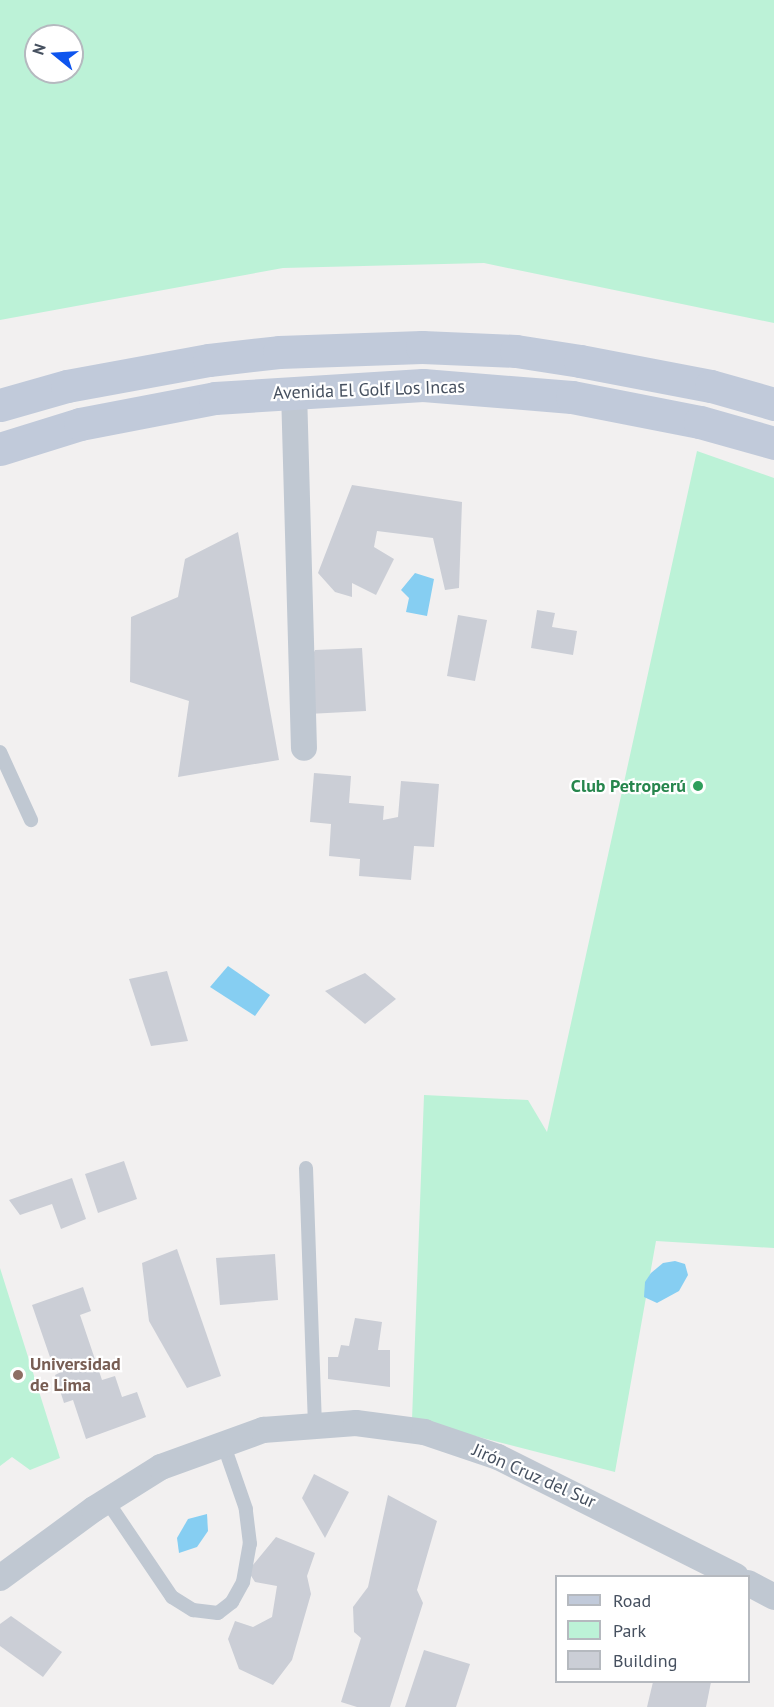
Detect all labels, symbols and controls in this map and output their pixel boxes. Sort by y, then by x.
north arrow [24,24,84,84]
text: N [28,41,50,57]
street label: Avenida El Golf Los Incas [273,376,465,404]
place label: Club Petroperú [571,775,686,797]
marker: Club Petroperú [691,779,705,793]
place label: Universidad de Lima [30,1354,121,1396]
marker: Universidad de Lima [11,1368,25,1382]
street label: Jirón Cruz del Sur [469,1439,599,1513]
legend [555,1575,750,1683]
text: Road [613,1589,651,1612]
text: Park [613,1619,646,1642]
text: Building [613,1649,677,1672]

